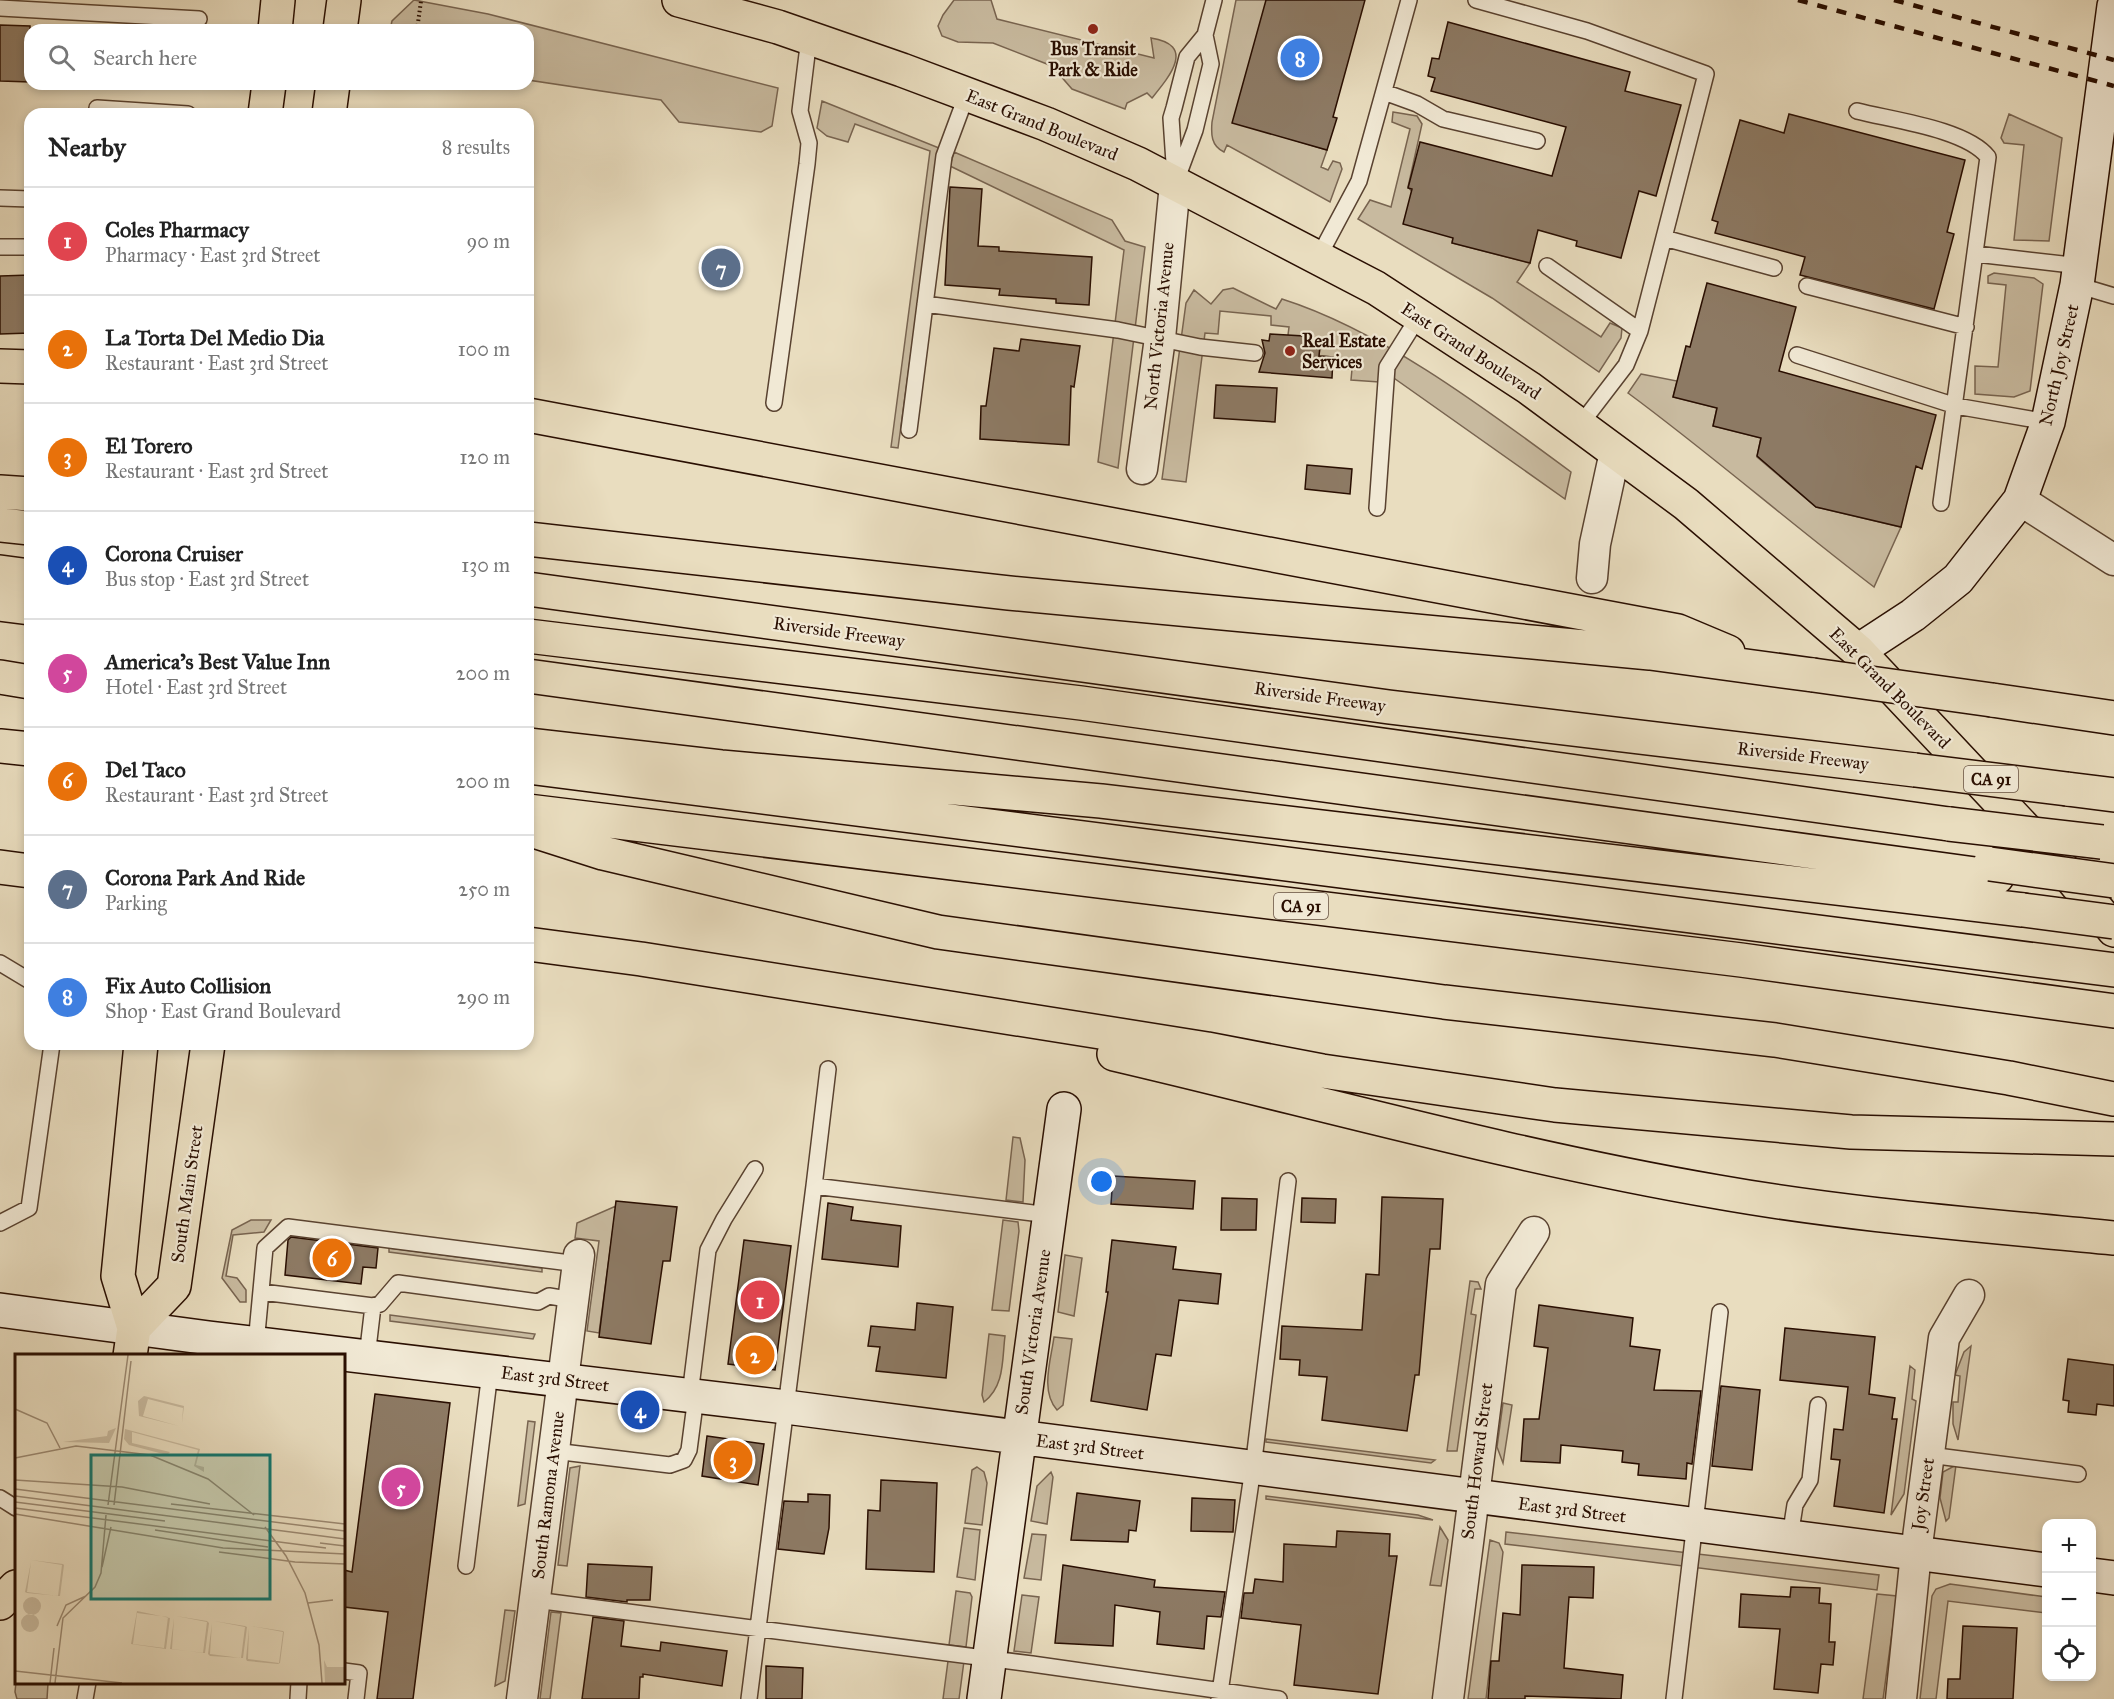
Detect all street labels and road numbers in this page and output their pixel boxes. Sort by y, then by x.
street label: East Grand Boulevard [963,84,1121,166]
street label: North Victoria Avenue [1139,241,1179,411]
street label: East Grand Boulevard [1397,298,1545,404]
street label: North Joy Street [2034,301,2085,428]
street label: Riverside Freeway [772,612,907,652]
street label: East Grand Boulevard [1825,623,1955,753]
street label: Riverside Freeway [1253,677,1388,717]
street label: Riverside Freeway [1736,737,1871,775]
road number: CA 91 [1964,766,2018,792]
road number: CA 91 [1274,893,1328,919]
street label: South Main Street [166,1123,208,1264]
street label: South Victoria Avenue [1010,1248,1056,1416]
street label: East 3rd Street [500,1361,611,1397]
street label: South Howard Street [1456,1381,1498,1541]
street label: South Ramona Avenue [527,1410,569,1580]
street label: East 3rd Street [1035,1429,1146,1465]
street label: Joy Street [1907,1456,1940,1534]
street label: East 3rd Street [1517,1492,1628,1528]

